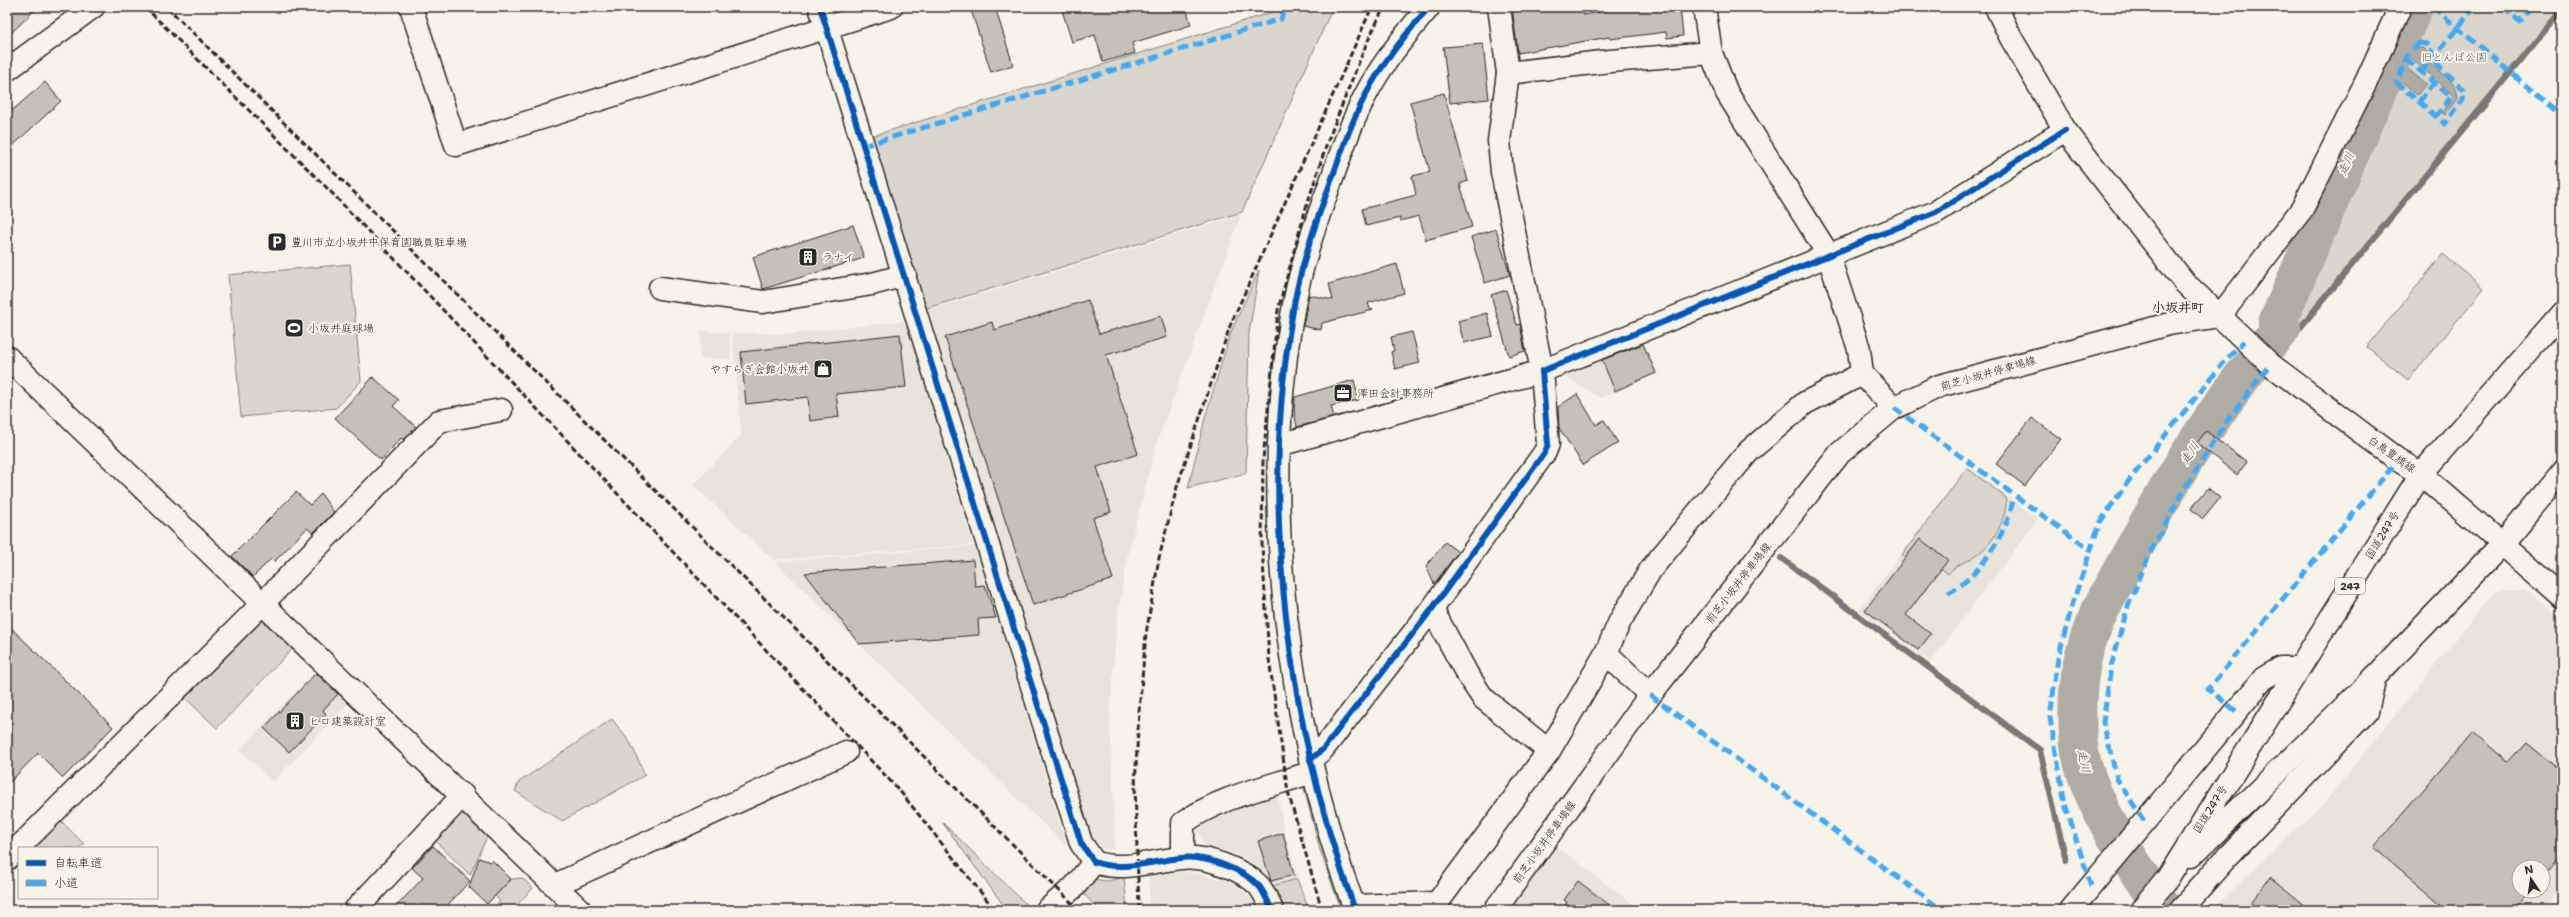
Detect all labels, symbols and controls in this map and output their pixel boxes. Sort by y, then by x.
park label: 旧とんぼ公園 [2421,50,2487,65]
water label: 走川 [2334,150,2358,178]
parking icon: 豊川市立小坂井中保育園職員駐車場 [266,231,288,253]
place label: 豊川市立小坂井中保育園職員駐車場 [291,235,467,250]
building icon: ラナイ [797,246,819,268]
place label: ラナイ [822,250,854,265]
district label: 小坂井町 [2152,299,2204,316]
sports icon: 小坂井庭球場 [283,317,305,339]
place label: 小坂井庭球場 [308,321,374,336]
street label: 前芝小坂井停車場線 [1938,353,2038,394]
shop icon: やすらぎ会館小坂井 [812,358,834,380]
place label: やすらぎ会館小坂井 [710,362,809,377]
office icon: 澤田会計事務所 [1332,382,1354,404]
place label: 澤田会計事務所 [1357,386,1434,401]
street label: 白鳥豊橋線 [2365,432,2419,476]
water label: 走川 [2177,439,2203,467]
street label: 国道247号 [2362,508,2403,562]
street label: 前芝小坂井停車場線 [1702,540,1775,627]
road number: 247 [2335,578,2365,594]
building icon: ヒロ建築設計室 [284,710,306,732]
place label: ヒロ建築設計室 [309,714,386,729]
water label: 走川 [2074,748,2094,774]
street label: 国道247号 [2190,782,2231,836]
street label: 前芝小坂井停車場線 [1509,798,1580,887]
legend [18,847,158,899]
text: 自転車道 [54,855,102,871]
north arrow [2511,859,2551,899]
text: N [2523,861,2535,878]
text: 小道 [54,875,78,891]

